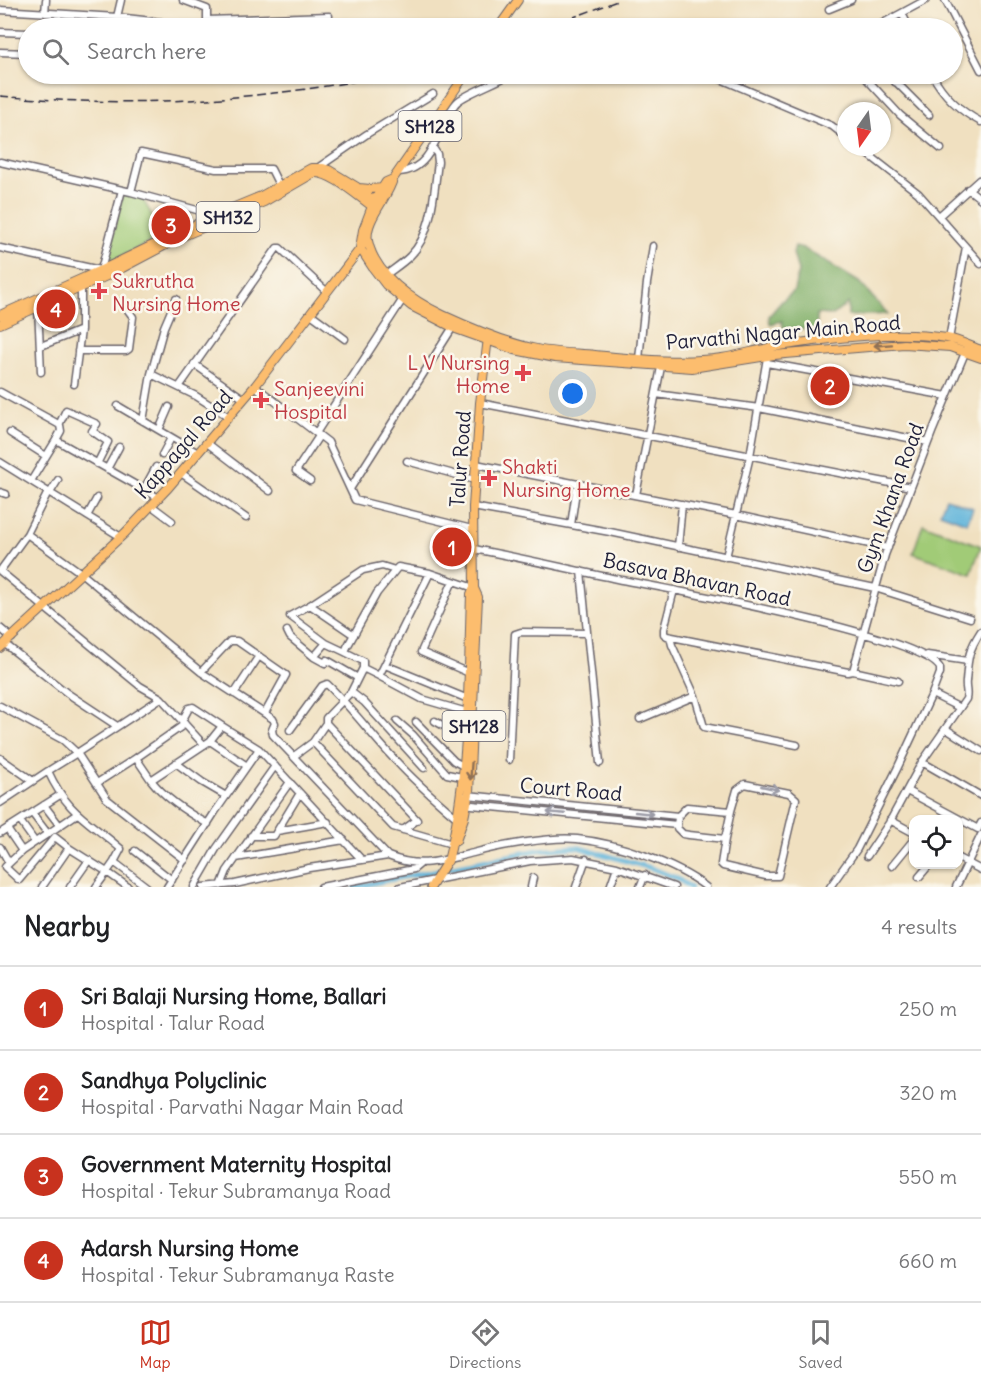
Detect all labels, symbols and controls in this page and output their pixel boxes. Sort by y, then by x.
search box [18,18,963,84]
icon: search [39,35,72,68]
text: Search here [87,37,206,65]
north arrow [837,102,891,156]
road number: SH128 [398,111,462,141]
pin: 3 [152,202,190,248]
road number: SH132 [196,202,260,232]
place label: Sukrutha Nursing Home [112,268,241,316]
marker: Sukrutha Nursing Home [90,282,108,300]
pin: 4 [36,286,76,332]
street label: Parvathi Nagar Main Road [665,309,902,355]
one-way arrow [873,340,893,351]
place label: L V Nursing Home [407,350,510,398]
marker: L V Nursing Home [514,364,532,382]
pin: 2 [810,364,850,408]
place label: Sanjeevini Hospital [274,376,364,424]
your location [558,379,587,408]
street label: Kappagal Road [129,384,237,504]
marker: Sanjeevini Hospital [252,391,270,409]
street label: Talur Road [444,410,476,508]
street label: Gym Khana Road [851,419,929,577]
place label: Shakti Nursing Home [502,454,631,502]
marker: Shakti Nursing Home [480,469,498,487]
pin: 1 [432,524,472,570]
street label: Basava Bhavan Road [601,547,793,611]
road number: SH128 [442,711,506,741]
one-way arrow [465,761,476,781]
street label: Court Road [519,772,623,806]
one-way arrow [760,783,779,795]
one-way arrow [547,807,566,818]
one-way arrow [633,807,653,818]
map controls [909,815,963,869]
button: locate [909,815,963,869]
text: Nearby [24,910,110,943]
text: 4 results [881,914,957,939]
text: Sri Balaji Nursing Home, Ballari [81,982,386,1010]
text: 1 [40,996,47,1021]
text: 250 m [899,996,957,1021]
text: Hospital · Talur Road [81,1010,265,1035]
text: Sandhya Polyclinic [81,1066,267,1094]
text: 2 [38,1080,49,1105]
text: 320 m [899,1080,957,1105]
text: Hospital · Parvathi Nagar Main Road [81,1094,404,1119]
text: Government Maternity Hospital [81,1150,391,1178]
text: 3 [38,1164,49,1189]
text: 550 m [899,1164,957,1189]
text: Hospital · Tekur Subramanya Road [81,1178,391,1203]
text: Adarsh Nursing Home [81,1234,299,1262]
text: 4 [38,1248,49,1273]
text: 660 m [898,1248,957,1273]
text: Hospital · Tekur Subramanya Raste [81,1262,394,1287]
tab: Map [139,1316,172,1372]
tab: Directions [449,1316,521,1372]
tab: Saved [799,1316,842,1372]

